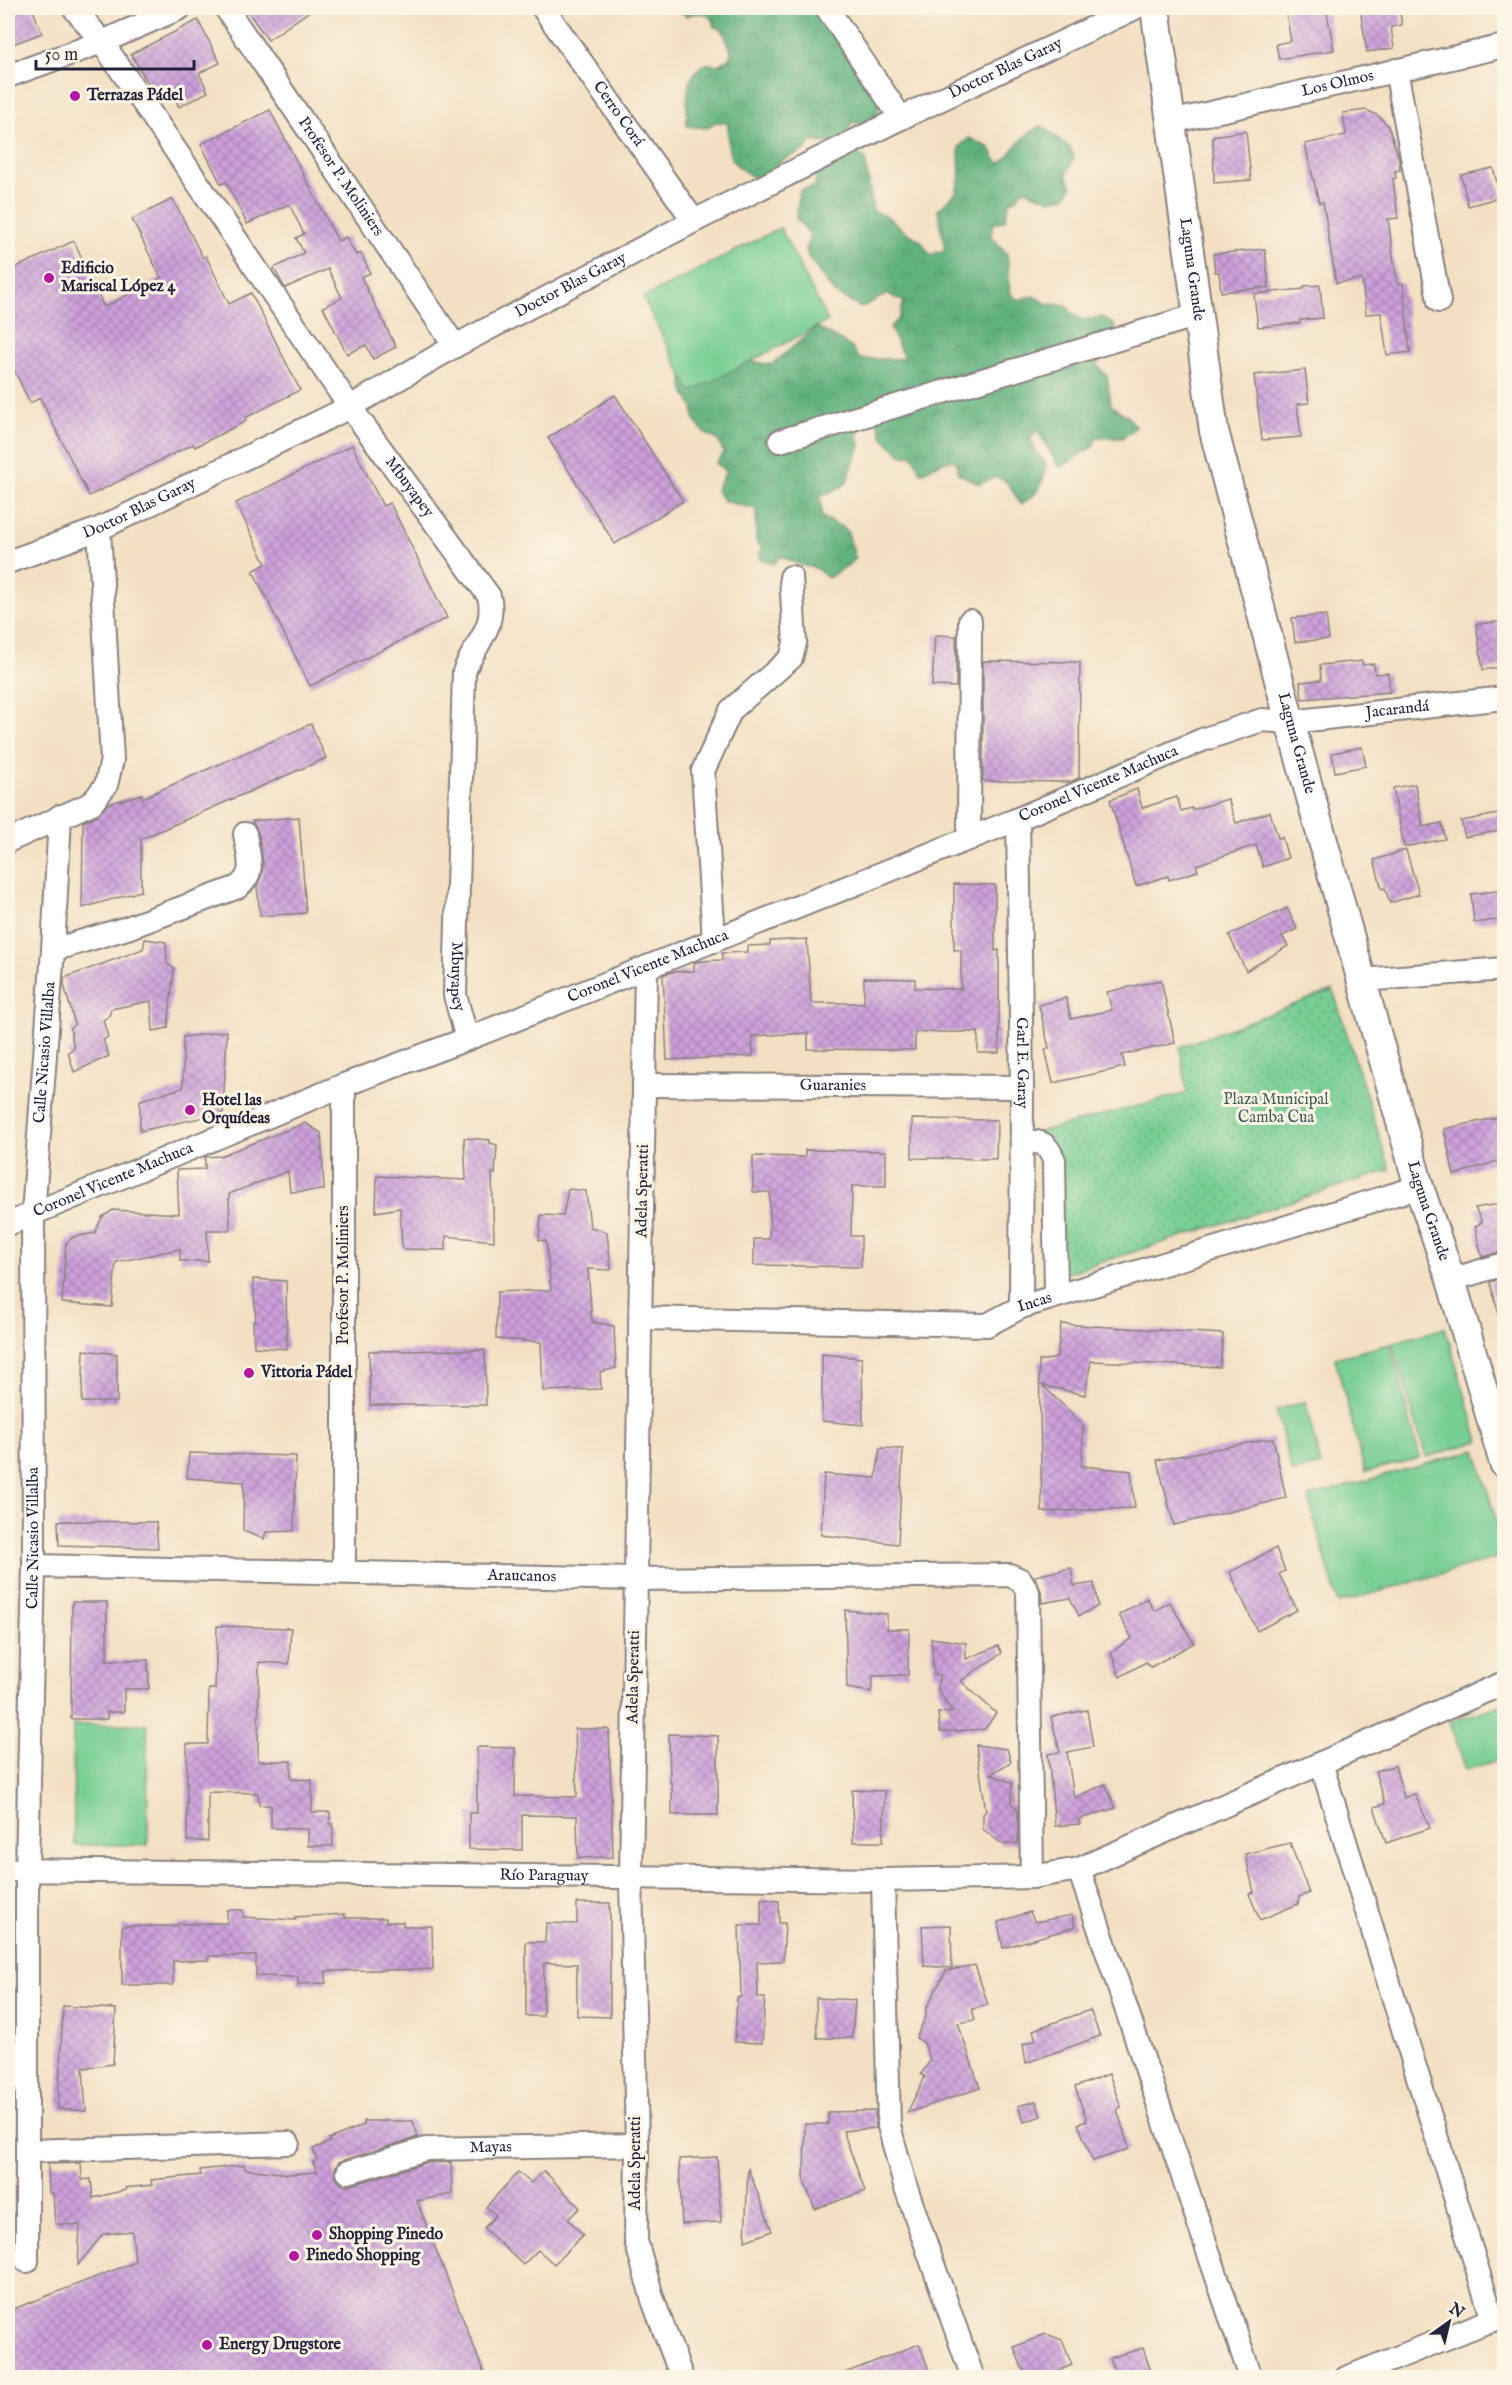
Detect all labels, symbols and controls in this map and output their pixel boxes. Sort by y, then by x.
scale bar [36,33,194,71]
street label: Doctor Blas Garay [946,33,1066,104]
text: 50 m [45,44,78,67]
street label: Los Olmos [1300,66,1376,102]
street label: Cerro Corá [588,77,648,151]
place label: Terrazas Pádel [86,86,184,106]
marker: Terrazas Pádel [68,89,82,103]
street label: Profesor P. Moliniers [293,113,388,241]
street label: Laguna Grande [1174,217,1209,322]
street label: Doctor Blas Garay [512,248,630,323]
place label: Edificio Mariscal López 4 [61,259,176,297]
marker: Edificio Mariscal López 4 [42,271,56,285]
street label: Mbuyapey [380,453,438,522]
street label: Doctor Blas Garay [80,473,199,544]
street label: Laguna Grande [1273,691,1319,796]
street label: Jacarandá [1363,696,1430,724]
street label: Coronel Vicente Machuca [1016,741,1181,827]
street label: Coronel Vicente Machuca [565,926,731,1008]
street label: Mbuyapey [445,941,469,1014]
street label: Calle Nicasio Villalba [30,981,61,1124]
street label: Garl E. Garay [1011,1017,1032,1109]
street label: Guaranies [800,1076,867,1096]
park label: Plaza Municipal Camba Cua [1223,1090,1329,1128]
place label: Hotel las Orquídeas [202,1091,270,1129]
marker: Hotel las Orquídeas [183,1103,197,1117]
street label: Coronel Vicente Machuca [30,1138,196,1222]
street label: Adela Speratti [632,1144,654,1239]
street label: Laguna Grande [1402,1159,1454,1264]
street label: Profesor P. Moliniers [334,1205,354,1345]
street label: Incas [1015,1288,1055,1317]
place label: Vittoria Pádel [260,1363,353,1383]
marker: Vittoria Pádel [242,1366,256,1380]
street label: Calle Nicasio Villalba [23,1467,44,1609]
street label: Araucanos [486,1566,557,1587]
street label: Adela Speratti [623,1630,645,1725]
street label: Río Paraguay [499,1866,589,1887]
street label: Adela Speratti [626,2116,646,2211]
street label: Mayas [469,2137,512,2158]
place label: Shopping Pinedo [329,2225,443,2245]
marker: Shopping Pinedo [310,2228,324,2242]
place label: Pinedo Shopping [306,2246,421,2266]
marker: Pinedo Shopping [287,2249,301,2263]
north arrow [1419,2292,1479,2352]
text: N [1444,2299,1468,2323]
place label: Energy Drugstore [219,2335,342,2355]
marker: Energy Drugstore [200,2338,214,2352]

